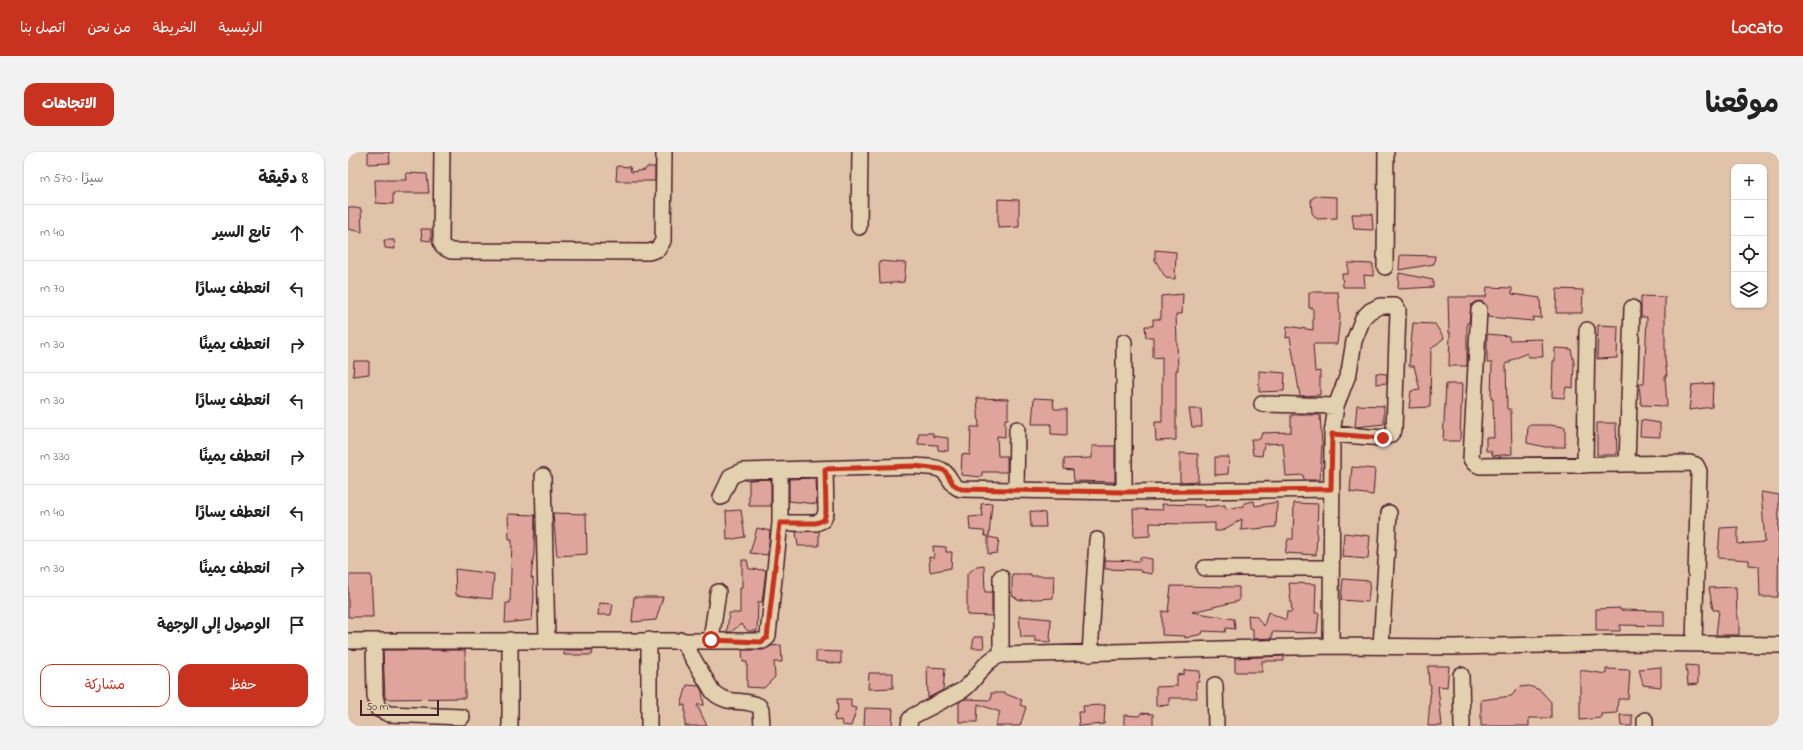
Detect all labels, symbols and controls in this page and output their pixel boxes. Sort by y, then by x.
text: Locato [1731,15,1783,42]
text: اتصل بنا [20,18,65,39]
text: من نحن [87,18,131,39]
text: الخريطة [153,18,197,39]
text: الرئيسية [219,18,263,39]
button: الاتجاهات [24,83,114,126]
text: موقعنا [1705,85,1779,126]
map controls [1731,164,1767,308]
button: + [1731,164,1767,200]
text: 8 دقيقة [258,166,308,191]
text: سيرًا · 570 m [40,169,104,188]
button: − [1731,200,1767,236]
text: تابع السير [213,222,270,244]
icon: ahead [286,222,308,244]
text: 40 m [40,223,64,242]
button: locate [1731,236,1767,272]
button: layers [1731,272,1767,308]
text: انعطف يسارًا [195,278,270,300]
icon: left [286,278,308,300]
text: 70 m [40,279,64,298]
text: انعطف يمينًا [199,334,270,356]
icon: right [286,334,308,356]
text: 30 m [40,335,64,354]
text: انعطف يسارًا [195,390,270,412]
icon: left [286,390,308,412]
text: 30 m [40,391,64,410]
route end [1374,429,1392,447]
text: انعطف يمينًا [199,446,270,468]
icon: right [286,446,308,468]
text: 330 m [40,447,70,466]
text: انعطف يسارًا [195,502,270,524]
icon: left [286,502,308,524]
text: 40 m [40,503,64,522]
text: انعطف يمينًا [199,558,270,580]
icon: right [286,558,308,580]
text: 30 m [40,559,64,578]
text: الوصول إلى الوجهة [157,614,270,636]
icon: arrive [286,614,308,636]
route start [702,631,720,649]
button: مشاركة [40,664,170,707]
button: حفظ [178,664,308,707]
scale bar [360,698,439,717]
text: 50 m [366,699,388,715]

